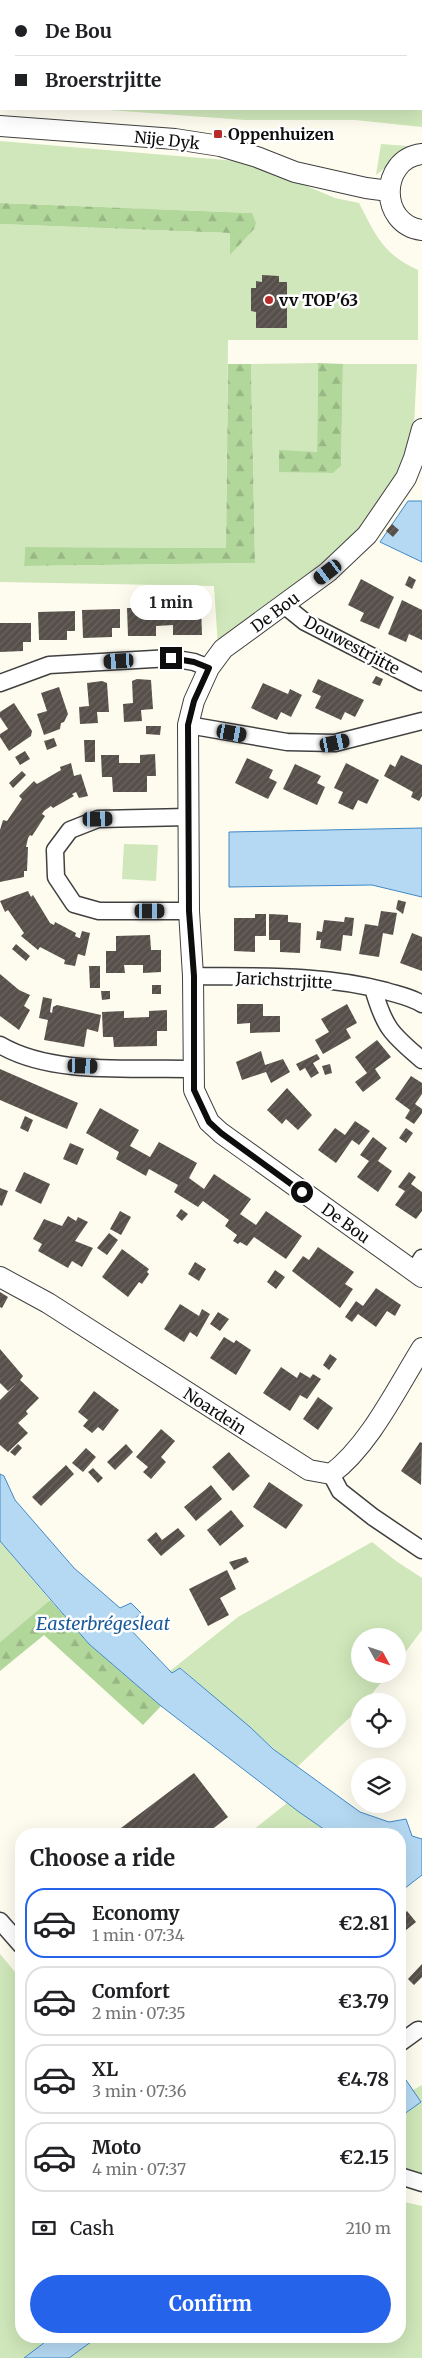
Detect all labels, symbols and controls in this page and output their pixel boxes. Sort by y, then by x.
text: De Bou [45,19,112,43]
text: Broerstrjitte [45,68,161,92]
place label: Oppenhuizen [228,124,334,144]
street label: Nije Dyk [133,127,201,153]
marker: Oppenhuizen [212,128,224,140]
place label: vv TOP'63 [278,290,358,310]
marker: vv TOP'63 [263,294,275,306]
car [311,557,344,587]
callout: 1 min [130,586,212,620]
street label: De Bou [247,587,303,637]
text: 1 min [149,592,193,612]
street label: Douwestrjitte [301,611,403,679]
route end [160,647,182,669]
car [103,653,134,669]
car [215,723,248,743]
car [318,733,351,753]
car [82,811,113,827]
car [135,904,165,919]
street label: Jarichstrjitte [234,967,333,993]
car [67,1058,98,1074]
route start [291,1181,313,1203]
street label: De Bou [318,1199,374,1247]
street label: Noardein [180,1383,251,1439]
water label: Easterbrégesleat [36,1612,171,1635]
north arrow [351,1628,406,1682]
map controls [351,1628,406,1813]
button: locate [351,1693,406,1748]
button: layers [351,1758,406,1813]
text: Choose a ride [30,1844,175,1872]
icon: car [32,1901,77,1946]
text: Economy [92,1901,180,1925]
text: €2.81 [338,1911,389,1935]
text: 1 min · 07:34 [92,1925,185,1945]
icon: car [32,1979,77,2024]
text: Comfort [92,1979,170,2003]
text: €3.79 [338,1989,389,2013]
text: 2 min · 07:35 [92,2003,186,2023]
icon: car [32,2057,77,2102]
text: XL [92,2057,118,2081]
text: €4.78 [337,2067,389,2091]
text: 3 min · 07:36 [92,2081,186,2101]
icon: car [32,2135,77,2180]
text: Moto [92,2135,141,2159]
text: €2.15 [339,2145,389,2169]
text: 4 min · 07:37 [92,2159,186,2179]
icon: cash [30,2214,58,2242]
text: Cash [70,2216,114,2240]
text: 210 m [346,2218,391,2238]
button: Confirm [30,2275,391,2333]

